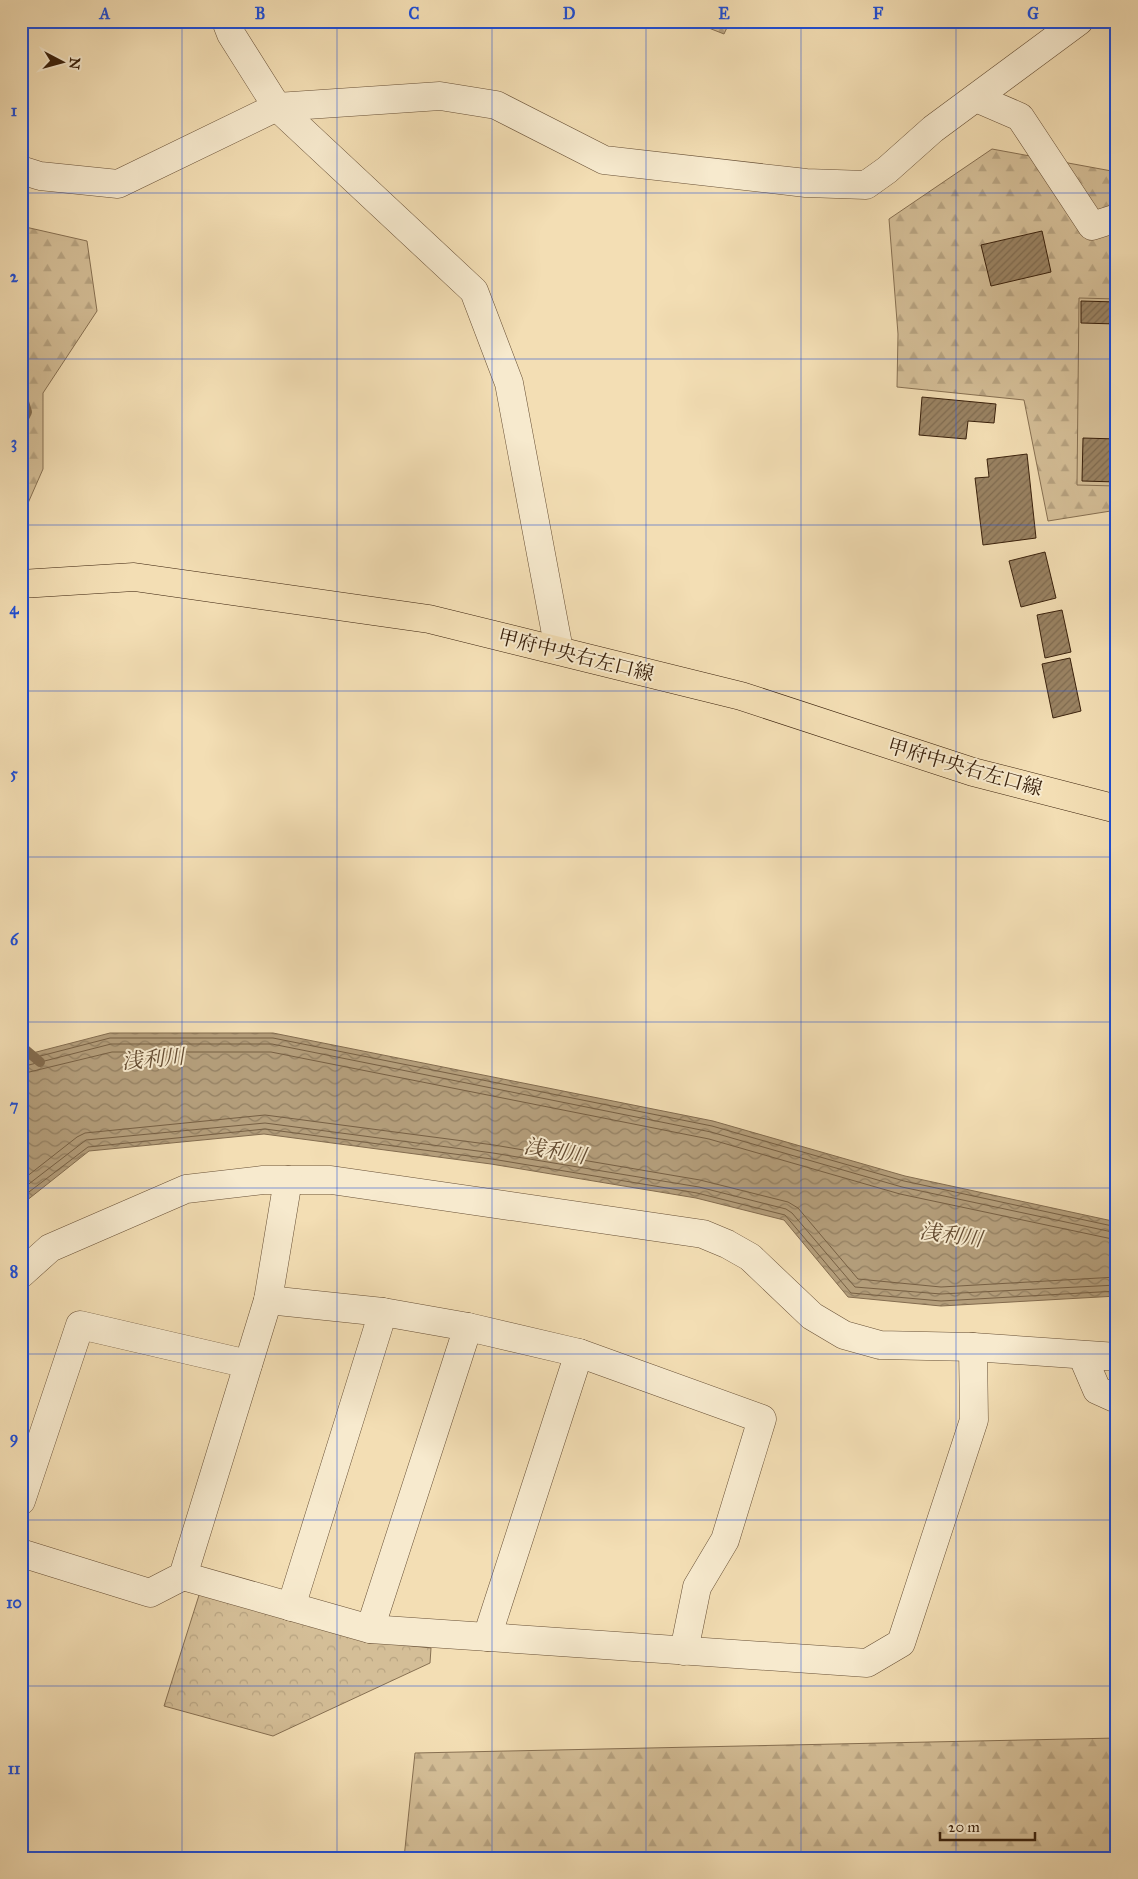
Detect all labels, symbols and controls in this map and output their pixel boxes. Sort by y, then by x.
text: A [99,4,111,23]
text: B [255,4,265,23]
text: C [409,4,420,23]
text: D [563,4,576,23]
text: E [718,4,730,23]
text: F [873,4,884,23]
text: G [1027,4,1039,23]
north arrow [38,38,88,88]
text: N [65,57,84,70]
text: 1 [11,101,18,120]
text: 2 [10,267,19,286]
text: 3 [11,433,17,453]
text: 4 [10,599,20,619]
street label: 甲府中央右左口線 [495,624,657,686]
street label: 甲府中央右左口線 [885,733,1045,801]
text: 5 [10,764,18,783]
text: 6 [10,930,19,949]
water label: 浅利川 [120,1043,188,1075]
text: 7 [10,1096,19,1115]
water label: 浅利川 [522,1133,590,1170]
water label: 浅利川 [918,1218,986,1253]
text: 8 [10,1262,18,1281]
text: 9 [10,1428,18,1448]
text: 10 [6,1593,22,1612]
text: 11 [8,1759,21,1778]
scale bar [940,1809,1036,1841]
text: 20 m [948,1818,980,1836]

